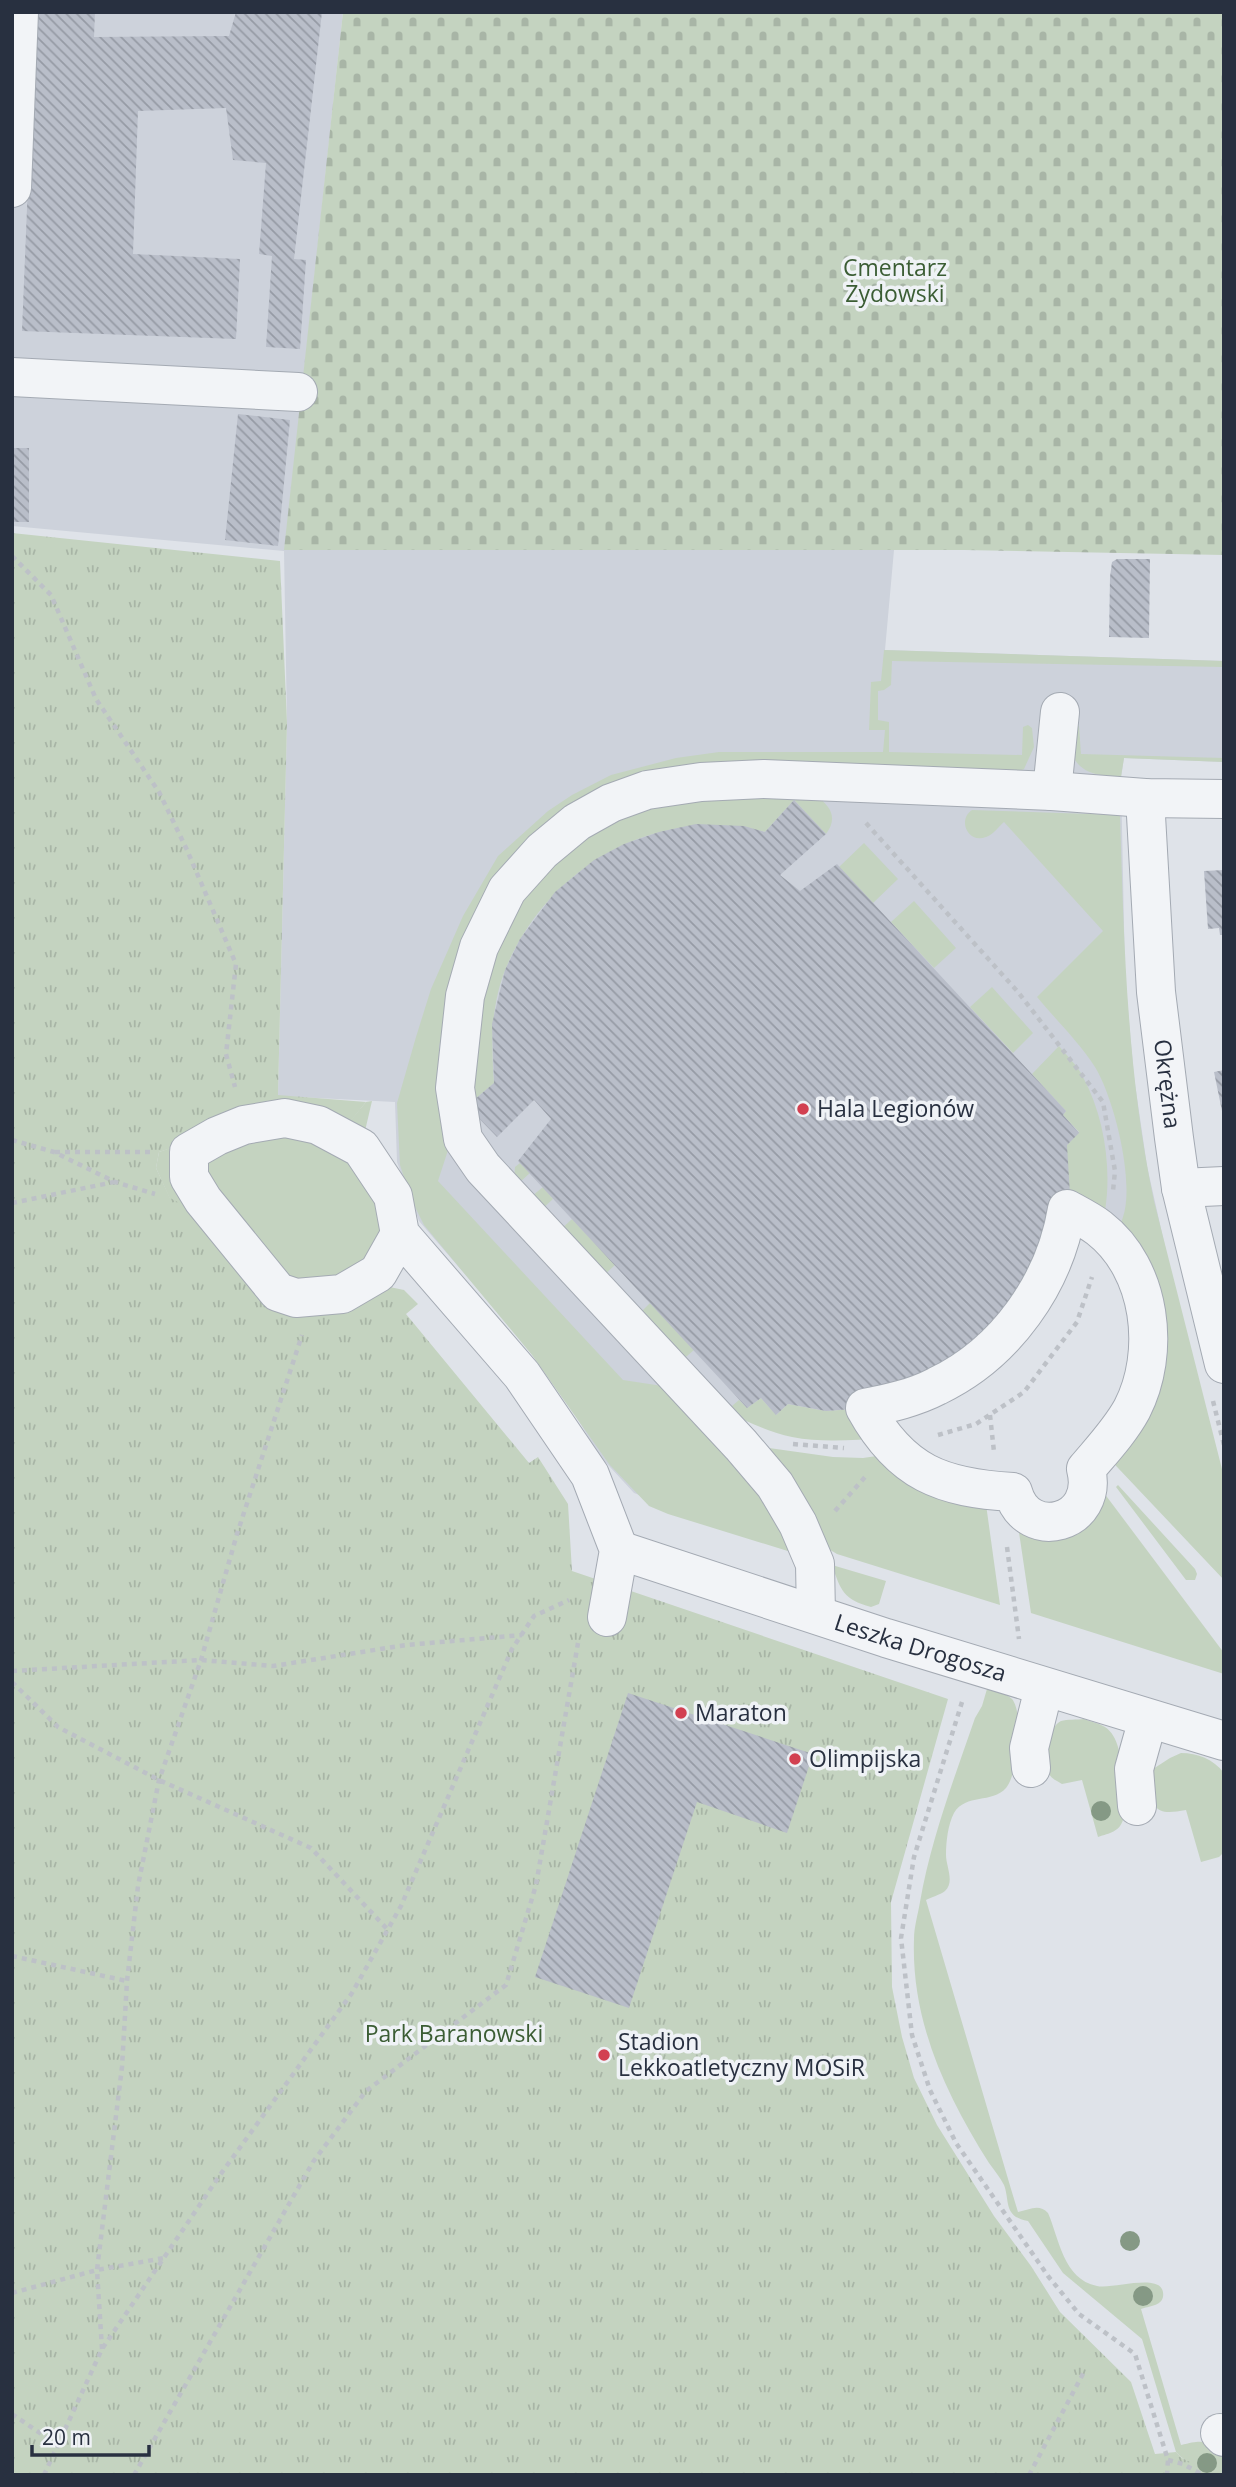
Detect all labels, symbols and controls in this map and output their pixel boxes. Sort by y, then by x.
park label: Cmentarz Żydowski [843,251,947,309]
street label: Okrężna [1147,1037,1190,1130]
place label: Hala Legionów [817,1092,974,1124]
marker: Hala Legionów [795,1101,811,1117]
street label: Leszka Drogosza [831,1605,1011,1689]
place label: Maraton [695,1696,787,1728]
marker: Maraton [673,1705,689,1721]
place label: Olimpijska [809,1742,921,1774]
marker: Olimpijska [787,1751,803,1767]
park label: Park Baranowski [365,2017,543,2049]
place label: Stadion Lekkoatletyczny MOSiR [618,2025,865,2083]
marker: Stadion Lekkoatletyczny MOSiR [596,2047,612,2063]
scale bar [32,2414,149,2458]
text: 20 m [42,2423,91,2451]

